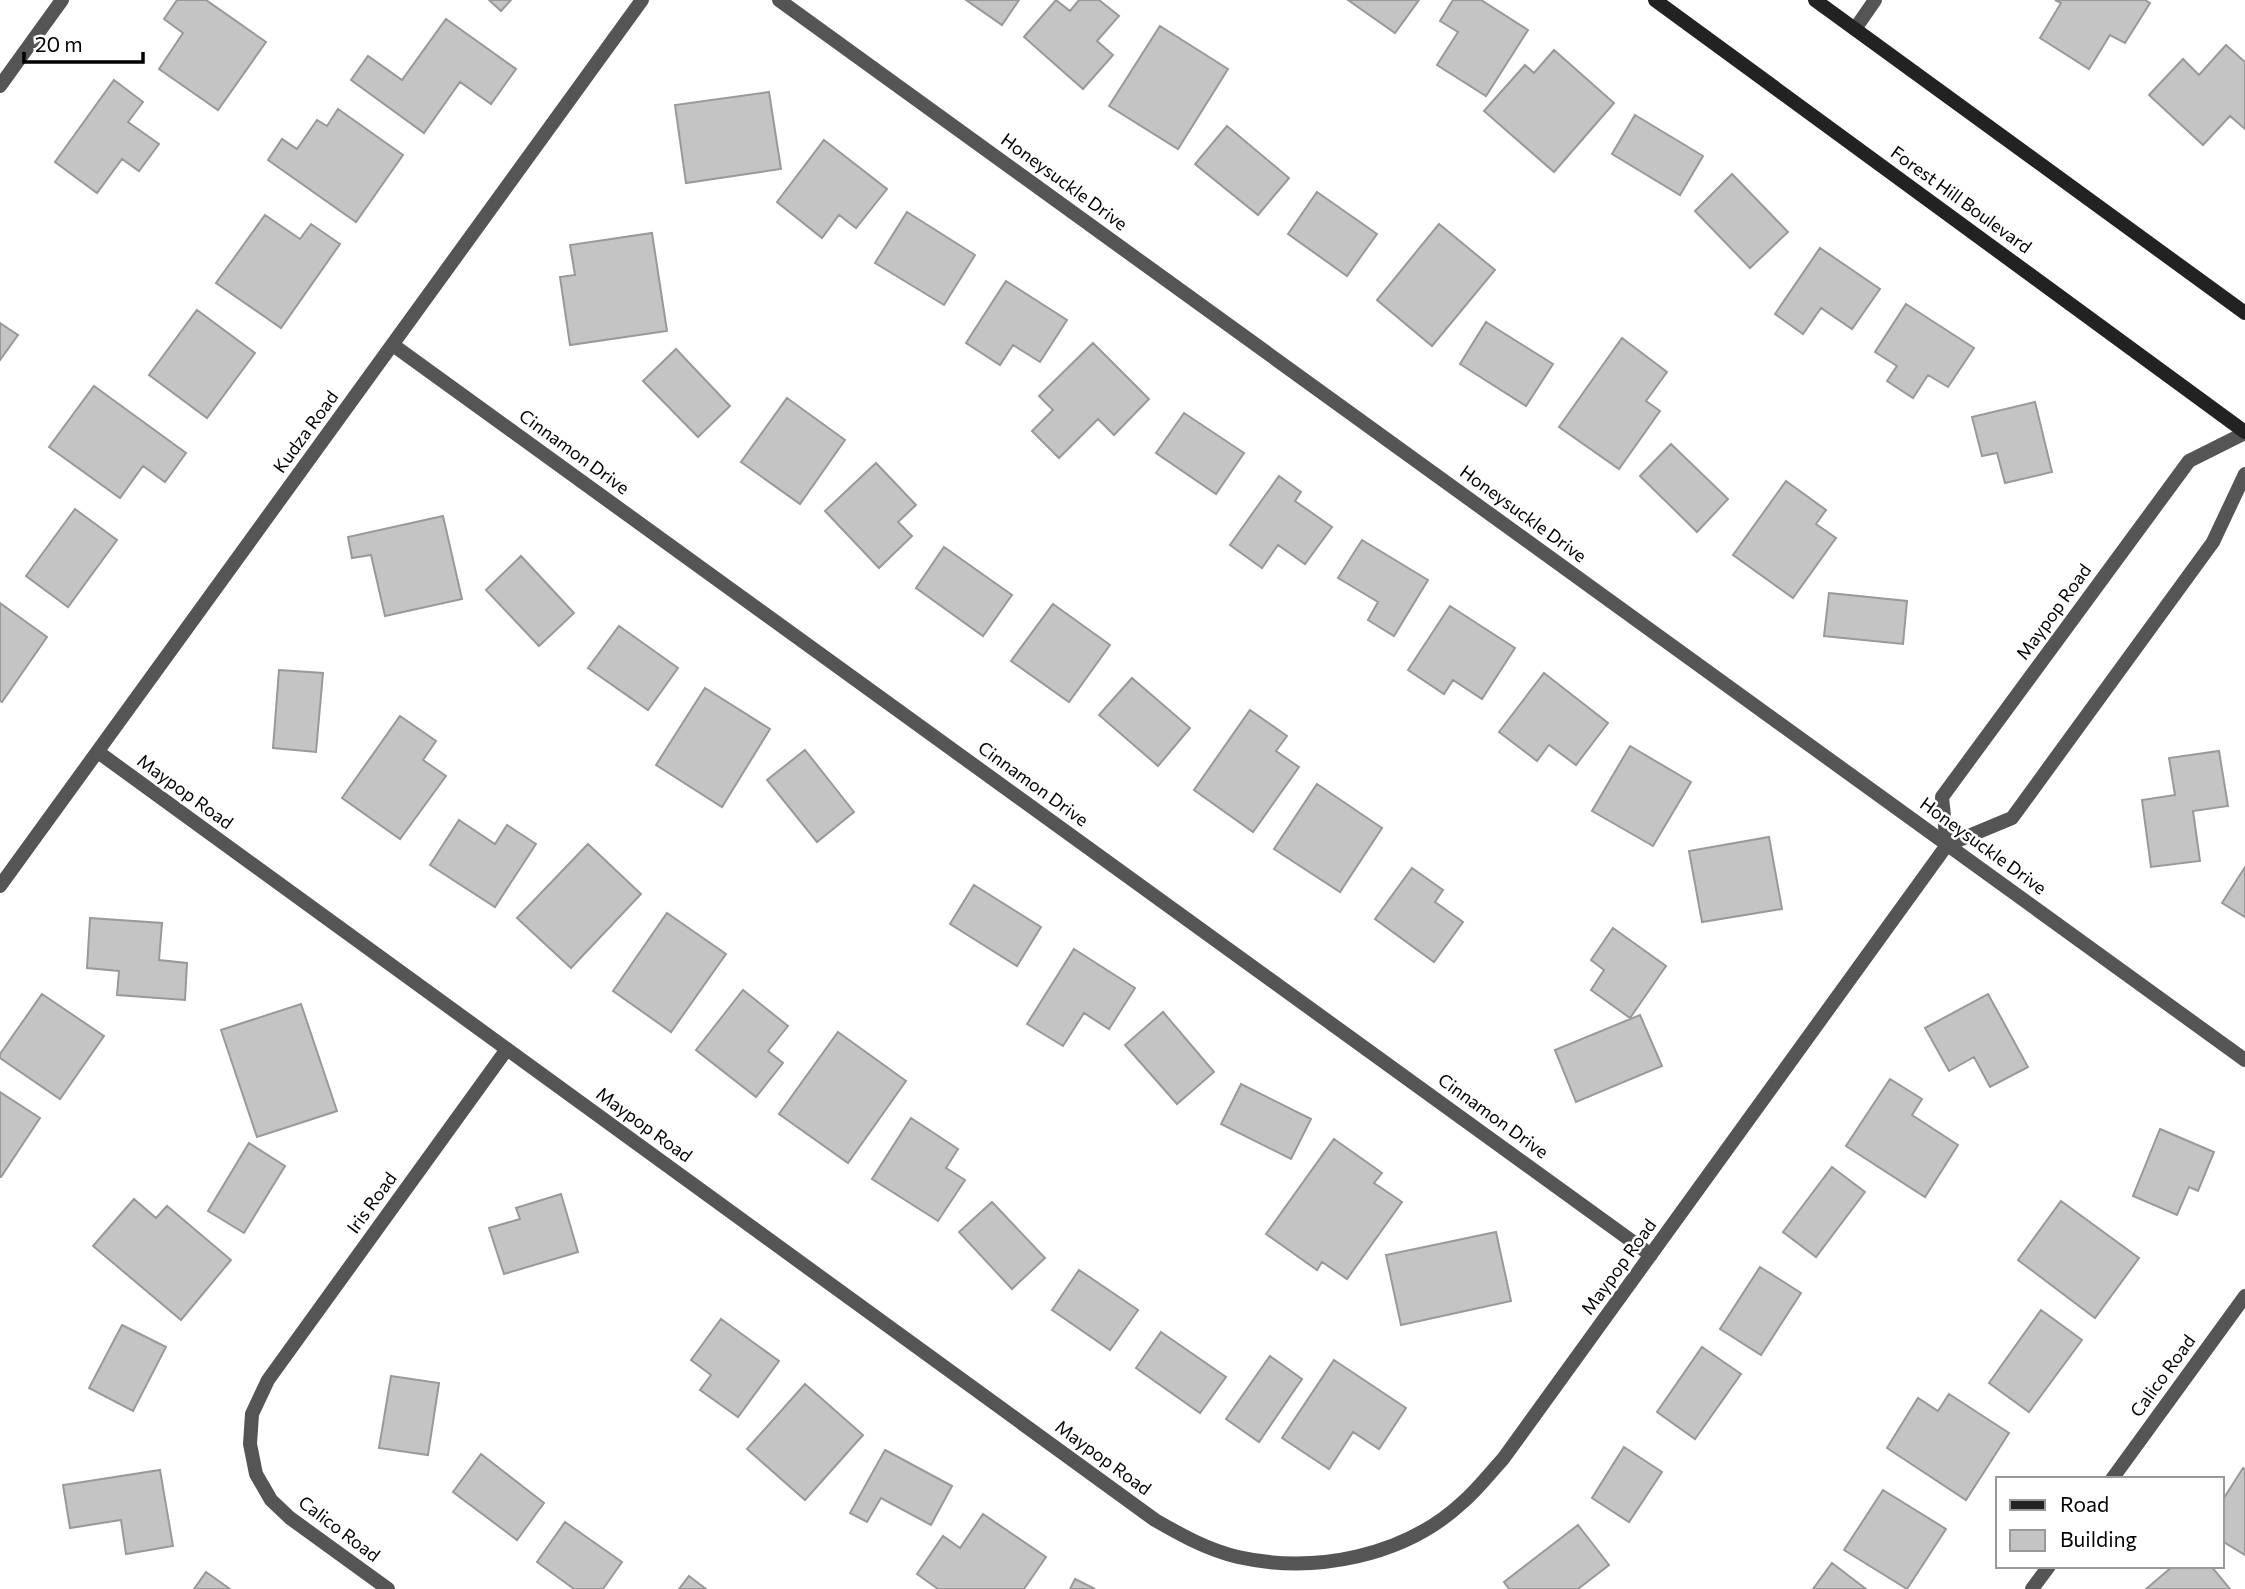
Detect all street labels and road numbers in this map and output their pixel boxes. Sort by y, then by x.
street label: Honeysuckle Drive [997,128,1132,234]
street label: Forest Hill Boulevard [1887,141,2036,258]
street label: Kudza Road [268,386,342,477]
street label: Cinnamon Drive [515,404,634,499]
street label: Honeysuckle Drive [1456,460,1591,566]
street label: Maypop Road [2011,559,2095,664]
street label: Cinnamon Drive [974,736,1093,831]
street label: Maypop Road [133,749,238,833]
street label: Honeysuckle Drive [1916,792,2051,898]
street label: Cinnamon Drive [1434,1068,1553,1163]
street label: Maypop Road [592,1082,697,1166]
street label: Iris Road [342,1167,401,1237]
street label: Maypop Road [1576,1214,1660,1319]
street label: Calico Road [2125,1330,2199,1421]
street label: Maypop Road [1051,1415,1156,1499]
street label: Calico Road [295,1491,385,1566]

